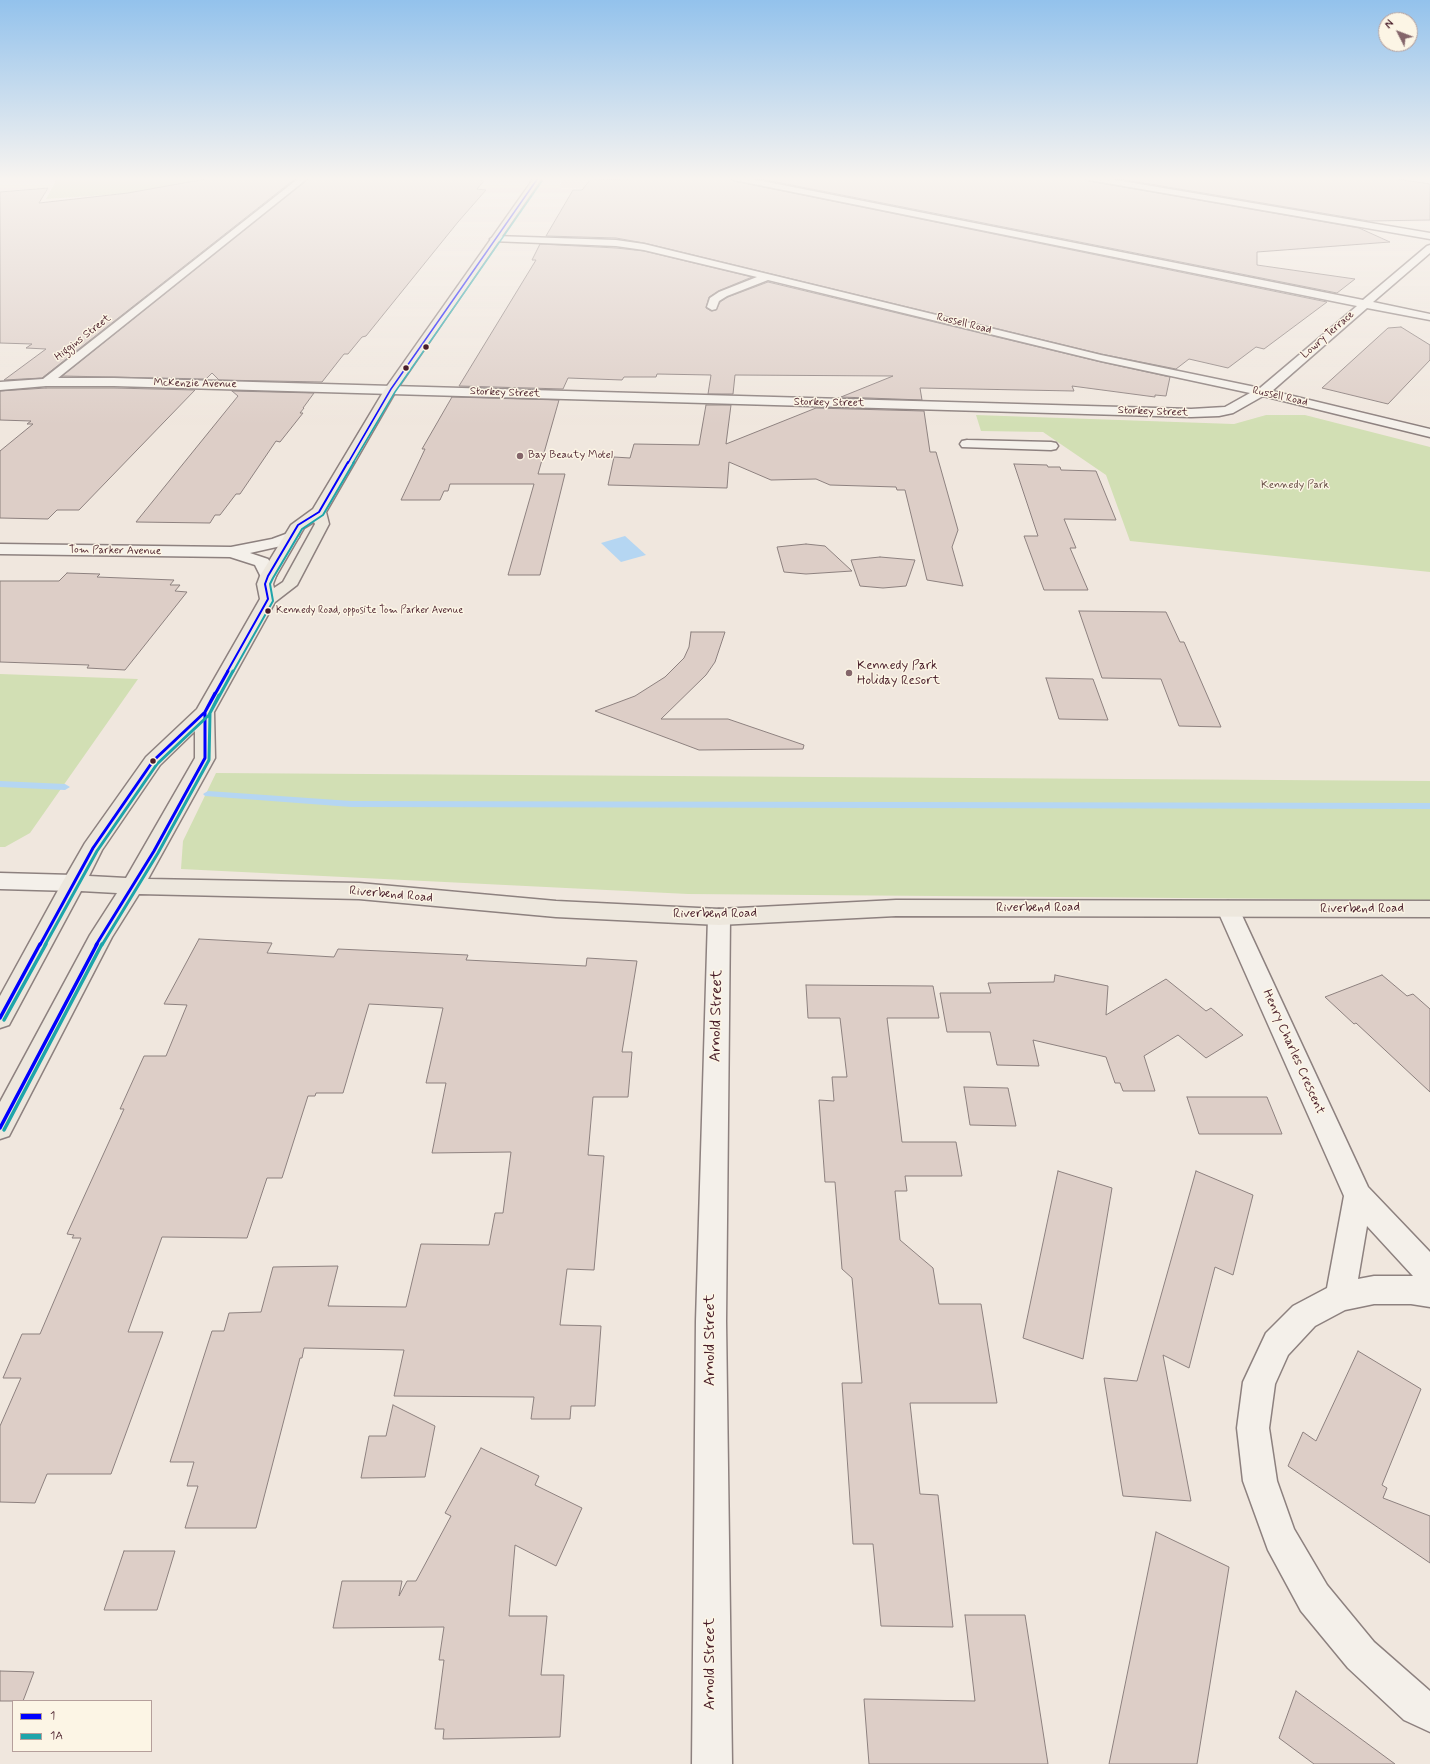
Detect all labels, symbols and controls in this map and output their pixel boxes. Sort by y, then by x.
north arrow [1378,12,1418,52]
text: N [1382,17,1397,32]
street label: Lowry Terrace [1299,308,1357,362]
street label: Russell Road [935,311,993,337]
street label: Higgins Street [52,312,114,364]
unlabelled marker [421,342,431,352]
unlabelled marker [401,363,411,373]
street label: McKenzie Avenue [153,377,237,391]
street label: Russell Road [1251,384,1309,410]
street label: Storkey Street [470,385,540,401]
street label: Storkey Street [794,396,864,410]
street label: Storkey Street [1118,404,1188,420]
place label: Bay Beauty Motel [528,449,613,463]
marker: Bay Beauty Motel [515,451,525,461]
park label: Kennedy Park [1261,479,1329,493]
street label: Tom Parker Avenue [69,544,161,558]
place label: Kennedy Road, opposite Tom Parker Avenue [276,605,463,617]
marker: Kennedy Road, opposite Tom Parker Avenue [263,606,273,616]
place label: Kennedy Park Holiday Resort [857,658,940,689]
marker: Kennedy Park Holiday Resort [844,668,854,678]
unlabelled marker [148,756,158,766]
street label: Riverbend Road [348,884,434,906]
street label: Riverbend Road [996,900,1080,916]
street label: Riverbend Road [1320,901,1404,917]
street label: Riverbend Road [673,906,757,922]
street label: Arnold Street [707,970,727,1062]
street label: Henry Charles Crescent [1258,987,1328,1117]
street label: Arnold Street [701,1294,721,1386]
street label: Arnold Street [701,1618,721,1710]
legend [12,1700,152,1752]
text: 1 [50,1708,55,1724]
text: 1A [50,1728,63,1744]

